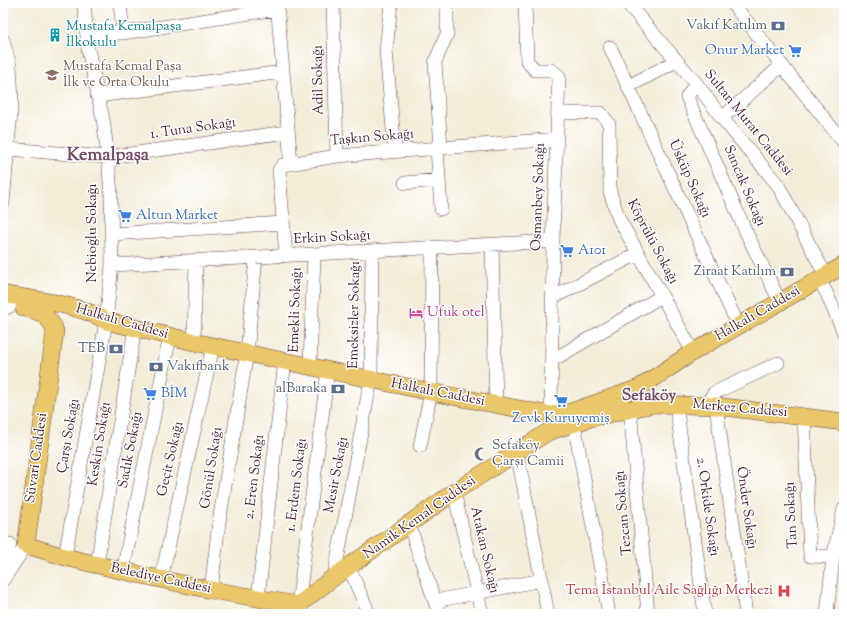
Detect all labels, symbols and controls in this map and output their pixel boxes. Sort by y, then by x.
place label: Vakıf Katılım [686,16,767,36]
place label: Mustafa Kemalpaşa İlkokulu [66,17,182,53]
bank icon: Vakıf Katılım [770,18,786,34]
building icon: Mustafa Kemalpaşa İlkokulu [47,27,63,43]
place label: Onur Market [705,41,784,61]
supermarket icon: Onur Market [787,43,803,59]
street label: Adil Sokağı [308,45,330,115]
place label: Mustafa Kemal Paşa İlk ve Orta Okulu [63,57,182,93]
street label: Sultan Murat Caddesi [699,66,797,180]
school or university icon: Mustafa Kemal Paşa İlk ve Orta Okulu [44,67,60,83]
street label: 1. Tuna Sokağı [149,113,237,145]
street label: Taşkın Sokağı [329,124,415,152]
street label: Üsküp Sokağı [663,136,716,221]
street label: Sancak Sokağı [718,142,770,230]
district label: Kemalpaşa [67,143,150,169]
street label: Osmanbey Sokağı [527,143,551,251]
street label: Nebioğlu Sokağı [83,184,103,282]
street label: Köprülü Sokağı [621,196,683,288]
place label: Altun Market [136,206,218,226]
supermarket icon: Altun Market [117,208,133,224]
street label: Erkin Sokağı [293,226,371,250]
place label: A101 [578,241,606,261]
supermarket icon: A101 [559,243,575,259]
street label: Emeksizler Sokağı [344,261,366,369]
place label: Ziraat Katılım [694,262,776,282]
bank icon: Ziraat Katılım [779,264,795,280]
street label: Emekli Sokağı [285,267,307,353]
street label: Halkalı Caddesi [712,281,804,347]
street label: Halkalı Caddesi [73,299,171,345]
place label: Ufuk otel [427,303,485,323]
hotel icon: Ufuk otel [408,305,424,321]
place label: TEB [78,339,105,359]
bank icon: TEB [108,341,124,357]
place label: Vakıfbank [167,357,230,377]
bank icon: Vakıfbank [148,359,164,375]
street label: Halkalı Caddesi [389,374,487,412]
place label: alBaraka [276,379,328,399]
bank icon: alBaraka [330,381,346,397]
place label: BİM [161,384,187,404]
district label: Sefaköy [622,385,676,408]
supermarket icon: BİM [142,386,158,402]
supermarket icon: Zevk Kuruyemiş [553,393,569,409]
street label: Merkez Caddesi [692,395,788,423]
street label: Çarşı Sokağı [53,397,85,475]
street label: Keskin Sokağı [83,400,117,488]
place label: Zevk Kuruyemiş [512,409,610,429]
street label: Sadık Sokağı [114,410,148,490]
street label: Süvari Caddesi [21,411,53,504]
street label: Geçit Sokağı [153,419,189,499]
street label: Gönül Sokağı [196,426,228,510]
street label: 2. Eren Sokağı [240,433,270,520]
street label: Mesir Sokağı [320,435,354,515]
place label: Sefaköy Çarşı Camii [492,436,564,472]
street label: 1. Erdem Sokağı [281,437,313,533]
mosque icon: Sefaköy Çarşı Camii [473,446,489,462]
street label: 2. Orkide Sokağı [690,456,724,558]
street label: Önder Sokağı [730,465,763,551]
street label: Tezcan Sokağı [610,470,638,556]
street label: Namik Kemal Caddesi [360,471,480,565]
street label: Tan Sokağı [780,481,804,549]
street label: Atakan Sokağı [464,505,504,595]
street label: Belediye Caddesi [109,559,213,599]
place label: Tema İstanbul Aile Sağlığı Merkezi [566,581,773,601]
hospital icon: Tema İstanbul Aile Sağlığı Merkezi [776,583,792,599]

